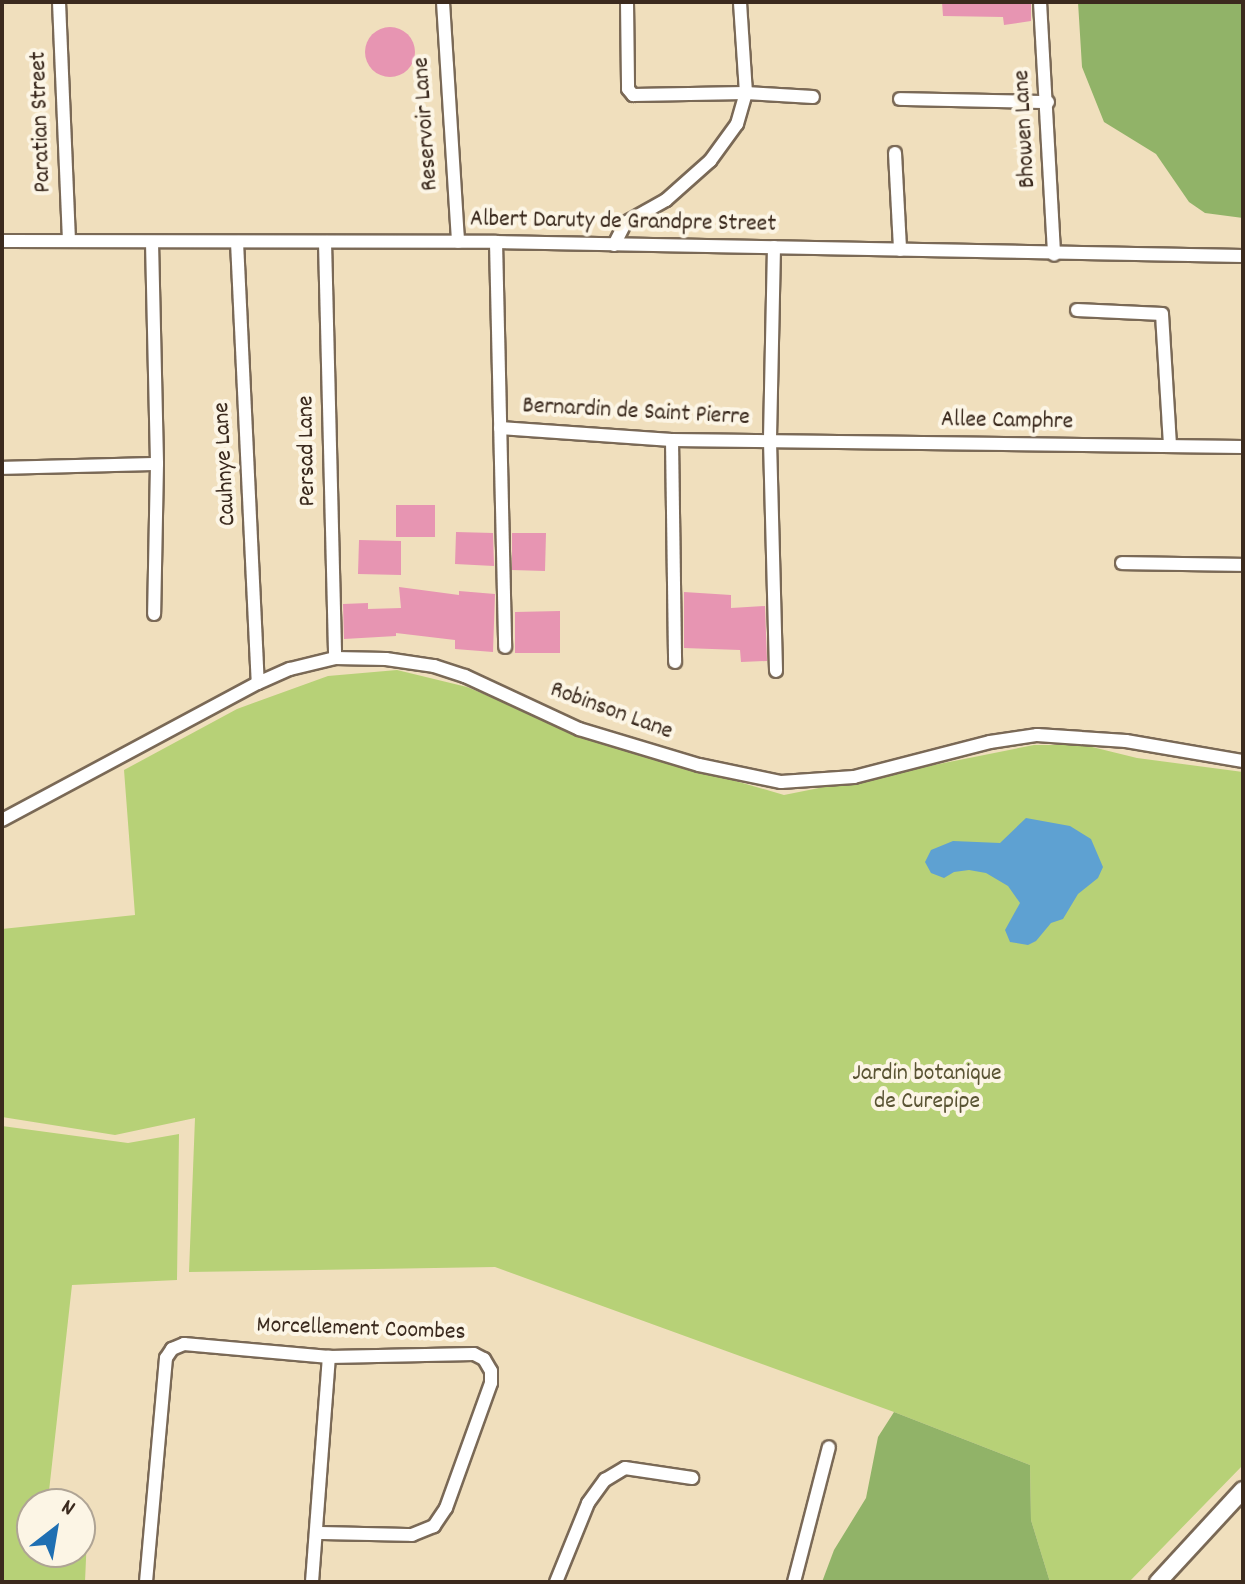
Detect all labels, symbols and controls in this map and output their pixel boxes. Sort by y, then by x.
street label: Paratian Street [25,51,59,193]
street label: Reservoir Lane [408,56,446,192]
street label: Bhowen Lane [1009,69,1043,189]
street label: Albert Daruty de Grandpre Street [470,206,776,240]
street label: Bernardin de Saint Pierre [522,393,750,433]
street label: Persad Lane [293,395,323,507]
street label: Cauhnye Lane [208,401,244,527]
street label: Allee Camphre [941,406,1073,438]
street label: Robinson Lane [546,677,676,747]
park label: Jardin botanique de Curepipe [852,1061,1002,1117]
street label: Morcellement Coombes [256,1312,466,1348]
north arrow [16,1488,96,1568]
text: N [55,1493,80,1525]

